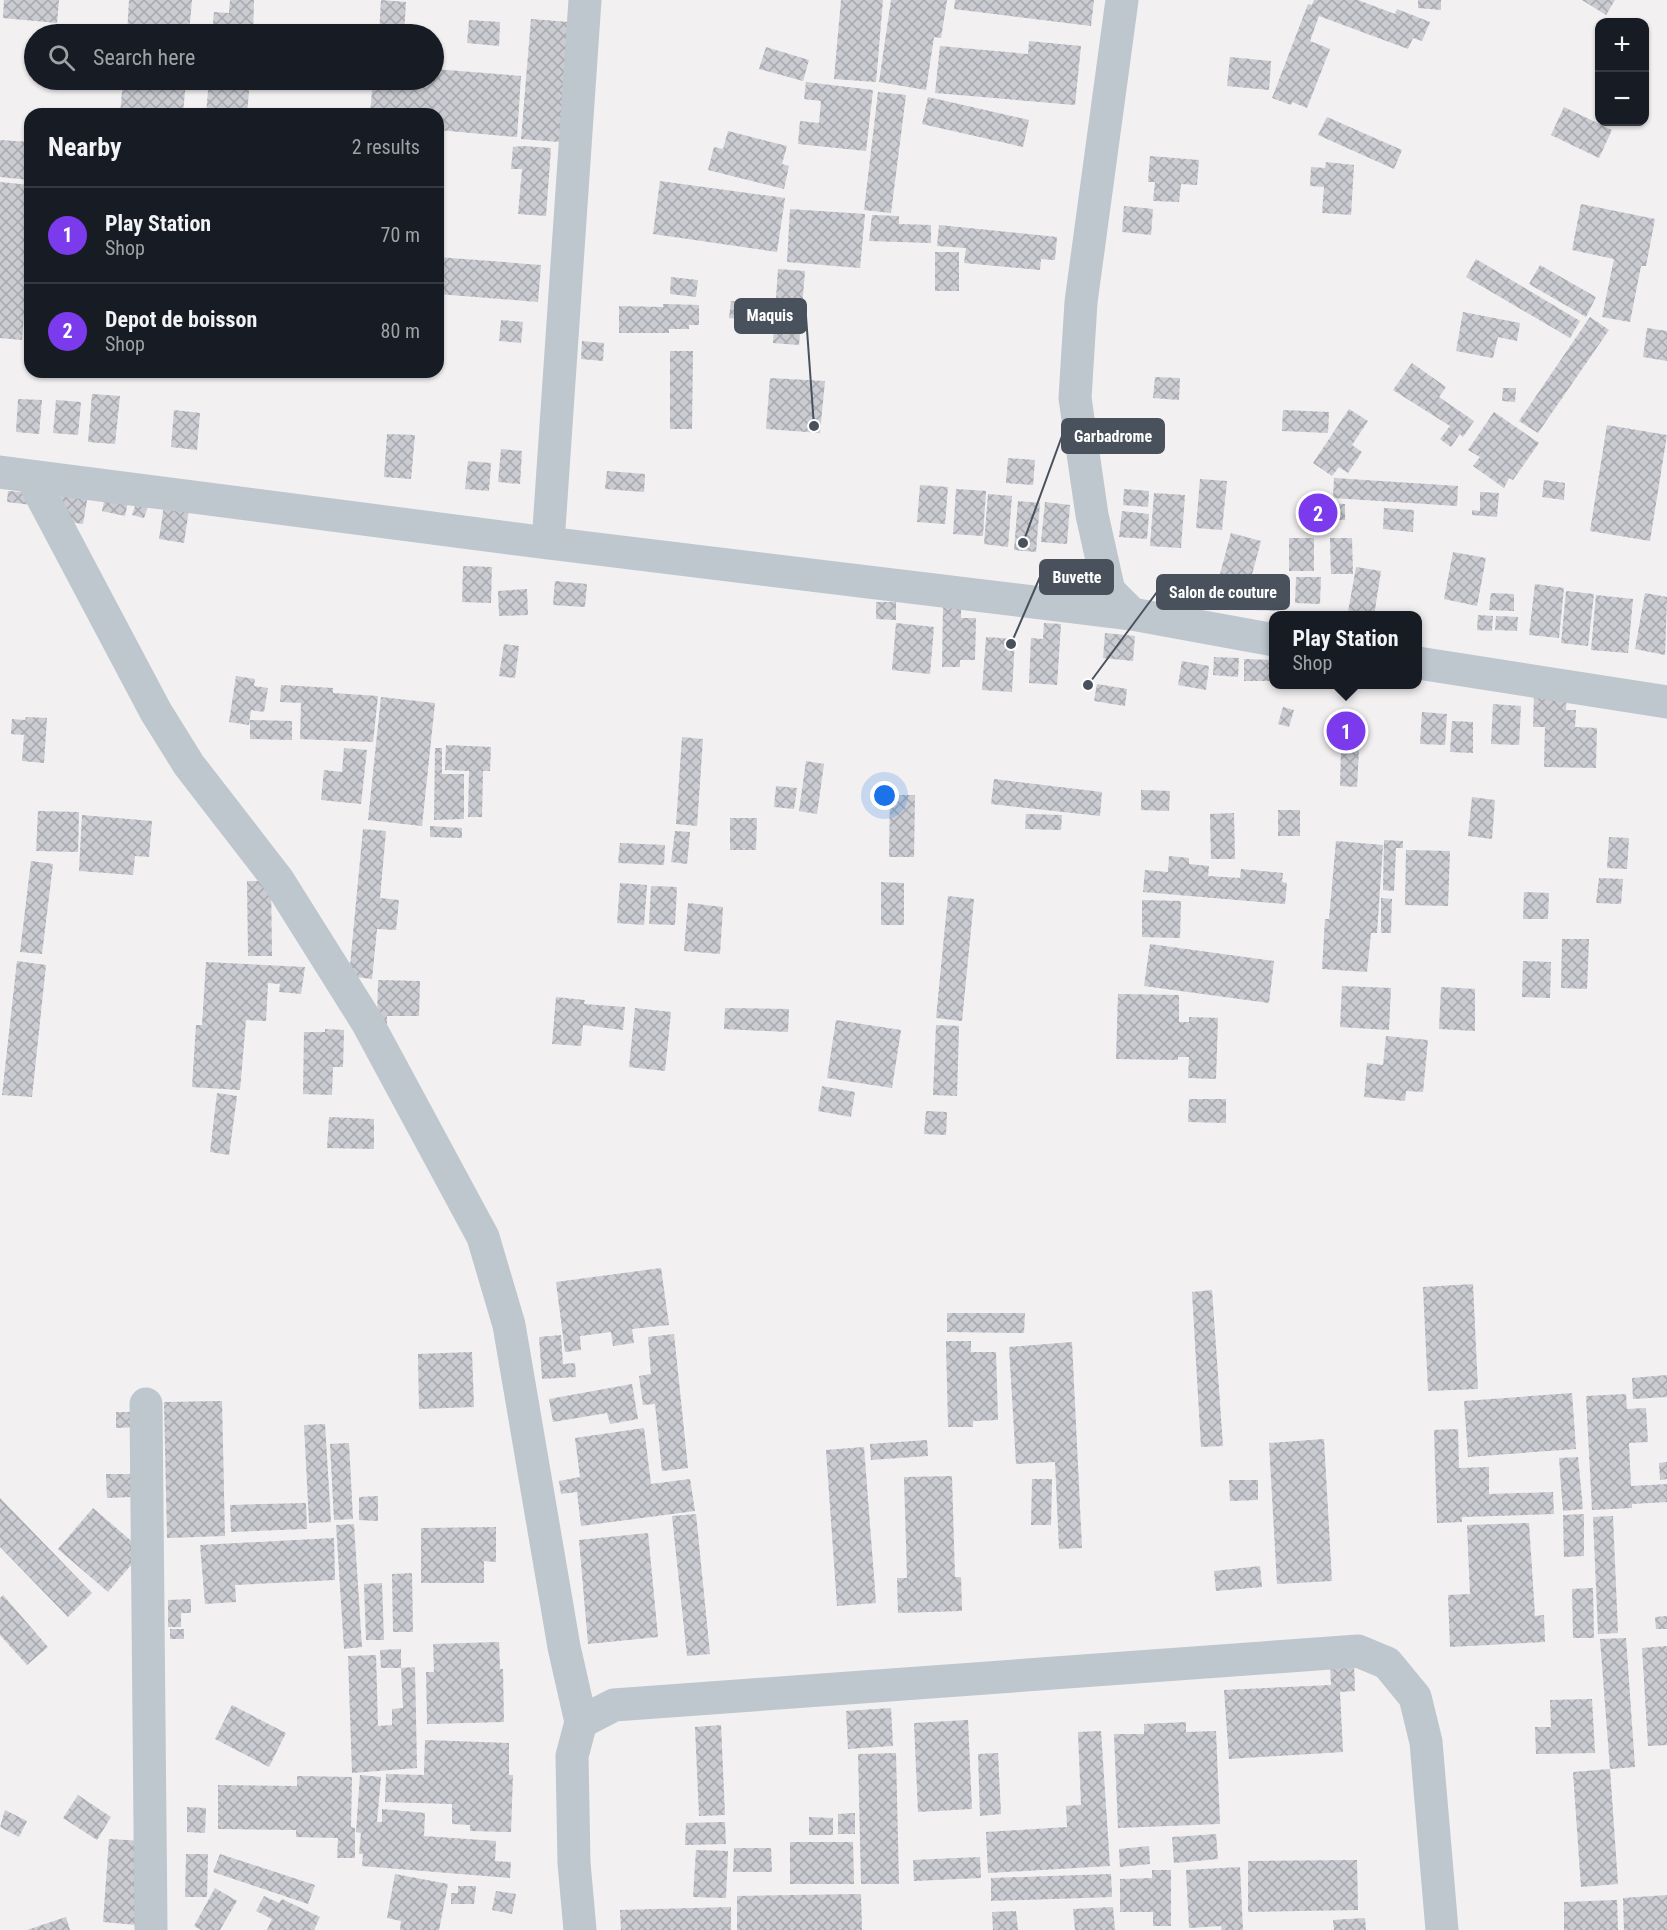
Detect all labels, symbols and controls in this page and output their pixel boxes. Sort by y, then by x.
map controls [1595,18,1649,126]
button: + [1595,18,1649,72]
search box [24,24,444,90]
icon: search [45,41,78,74]
text: Search here [93,45,195,70]
button: − [1595,72,1649,126]
text: Nearby [48,132,122,162]
text: 2 results [352,135,420,159]
text: Play Station [105,211,211,236]
text: 1 [62,223,73,247]
text: 70 m [381,223,420,247]
text: Shop [105,236,145,260]
callout: Maquis [735,299,806,333]
text: Maquis [747,306,793,325]
text: Depot de boisson [105,307,257,332]
text: 2 [62,319,73,343]
text: 80 m [381,319,420,343]
text: Shop [105,332,145,356]
callout: Garbadrome [1062,419,1164,453]
text: Garbadrome [1074,427,1152,446]
pin: 2 [1298,490,1338,536]
callout: Buvette [1040,560,1113,594]
text: Buvette [1052,568,1102,587]
callout: Salon de couture [1157,575,1289,609]
text: Salon de couture [1169,583,1277,602]
popup [1269,611,1422,689]
text: Play Station [1292,626,1399,651]
text: Shop [1292,651,1332,675]
pin: 1 [1326,708,1366,754]
your location [870,781,899,810]

